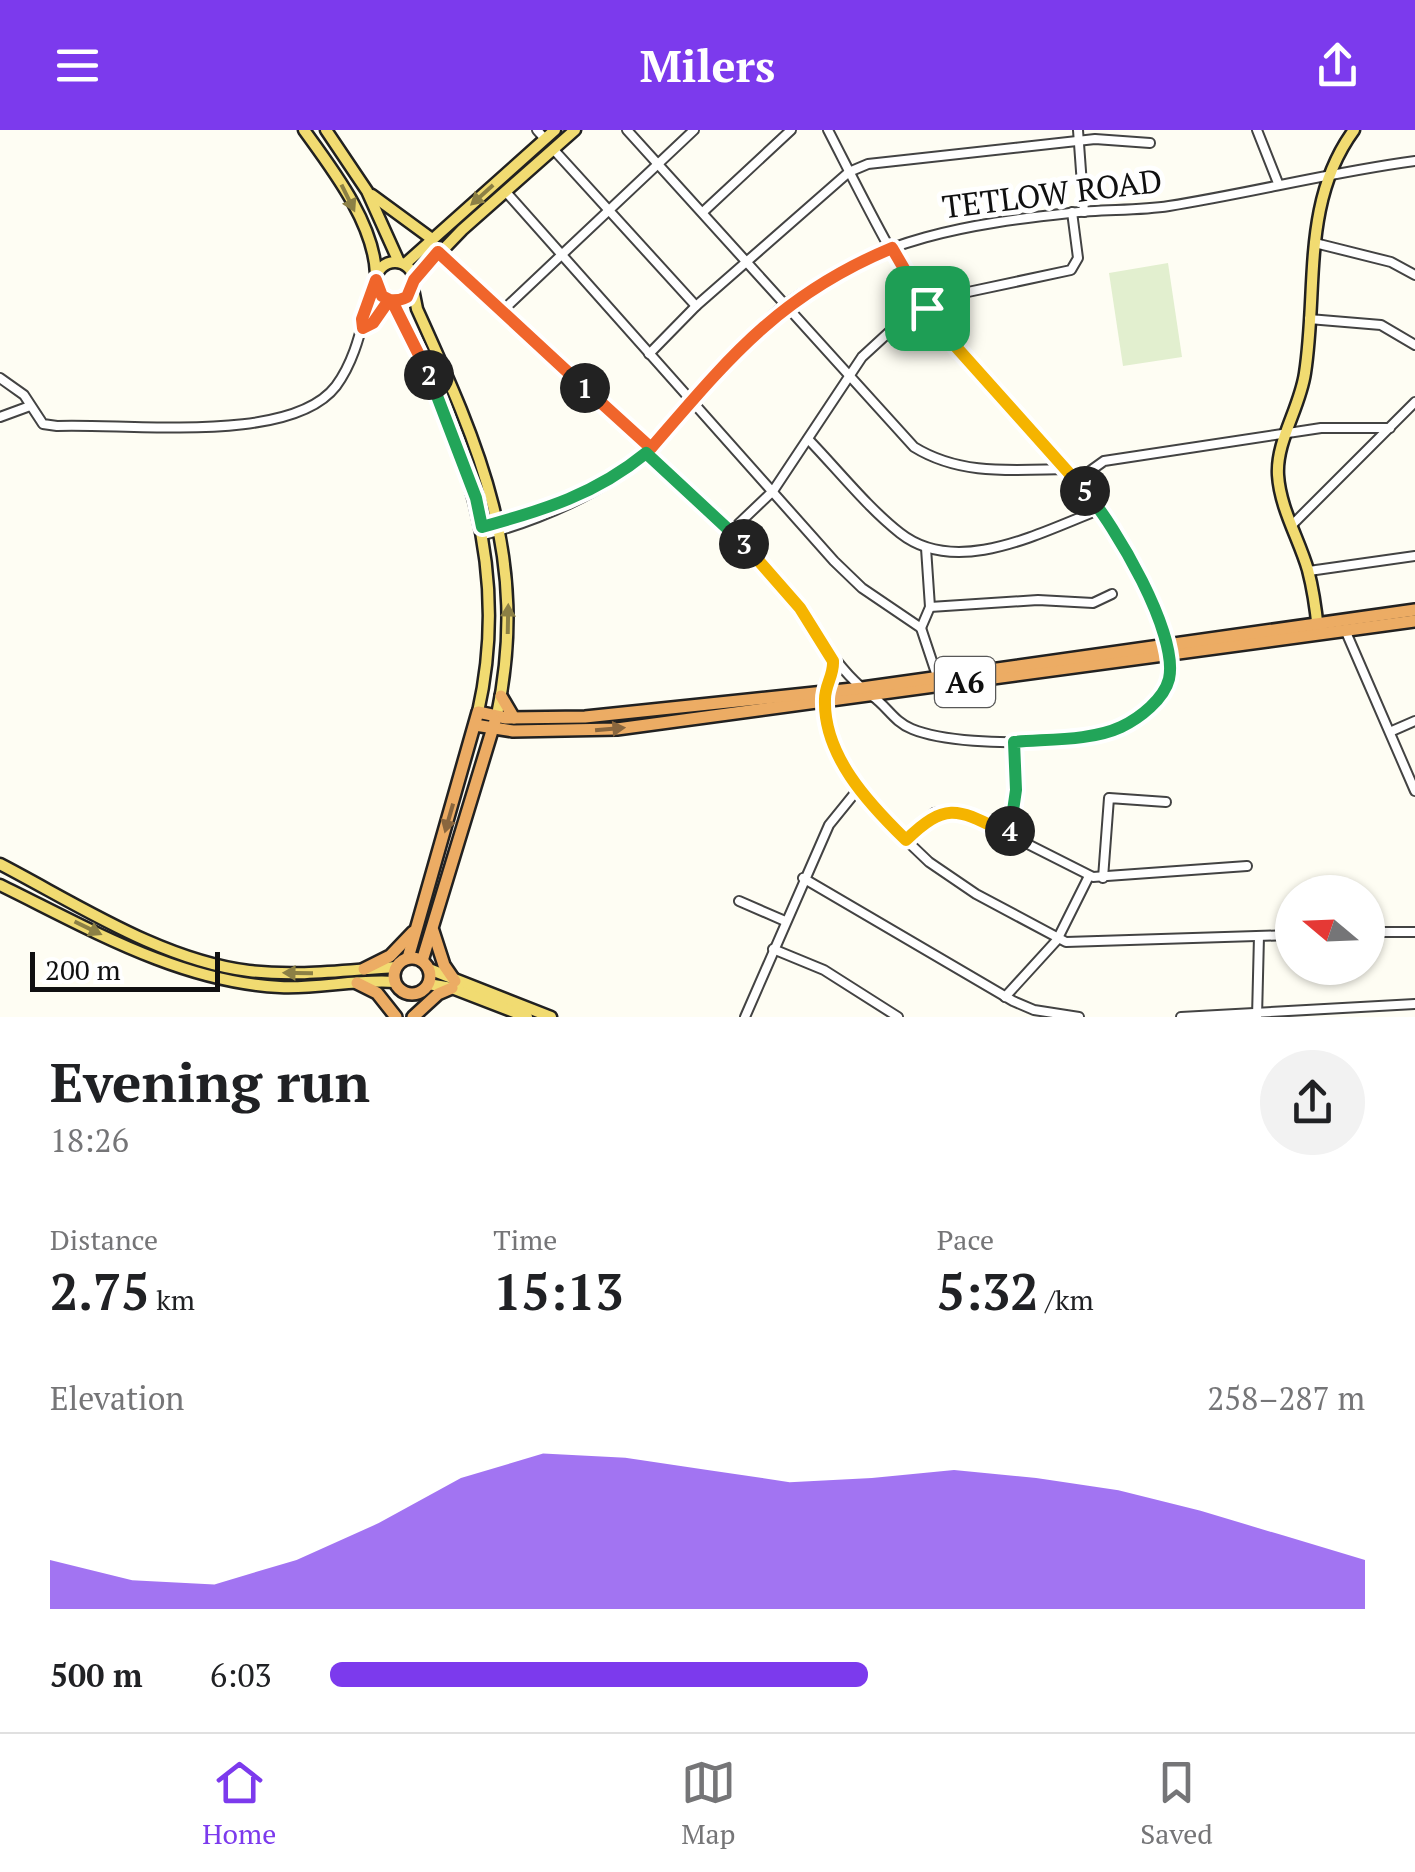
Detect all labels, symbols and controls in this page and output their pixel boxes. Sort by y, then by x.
text: Milers [640,35,775,95]
icon: menu [50,38,105,93]
icon: share [1310,38,1365,93]
street label: TETLOW ROAD [940,159,1164,227]
one-way arrow [470,183,495,205]
one-way arrow [339,184,356,213]
pin [885,266,970,351]
icon: arrive [900,281,955,336]
pin: 2 [404,350,454,400]
text: 2 [421,356,437,393]
pin: 1 [560,363,610,413]
text: 1 [577,369,593,406]
pin: 5 [1060,466,1110,516]
text: 5 [1077,472,1093,509]
pin: 3 [719,519,769,569]
text: 3 [736,525,752,562]
one-way arrow [500,602,516,634]
road number: A6 [935,657,995,707]
one-way arrow [595,720,627,736]
one-way arrow [440,803,456,834]
pin: 4 [985,806,1035,856]
text: 4 [1002,812,1018,849]
north arrow [1275,875,1385,985]
map controls [1275,875,1385,985]
one-way arrow [73,920,102,937]
scale bar [30,947,220,991]
text: 200 m [45,951,121,988]
one-way arrow [282,965,314,981]
text: Evening run [50,1045,370,1118]
button: share [1260,1050,1365,1155]
text: 18:26 [50,1119,129,1161]
text: Distance [50,1221,158,1258]
text: Time [493,1221,557,1258]
text: Pace [937,1221,994,1258]
text: 2.75 [50,1258,150,1324]
text: 15:13 [493,1258,623,1324]
text: 5:32 [937,1258,1039,1324]
text: km [150,1281,195,1318]
text: /km [1039,1281,1094,1318]
text: Elevation [50,1377,184,1419]
text: 258–287 m [1207,1377,1365,1419]
text: 500 m [50,1654,142,1696]
text: 6:03 [210,1654,272,1696]
tab: Home [202,1755,276,1852]
tab: Map [681,1755,736,1852]
tab: Saved [1140,1755,1213,1852]

